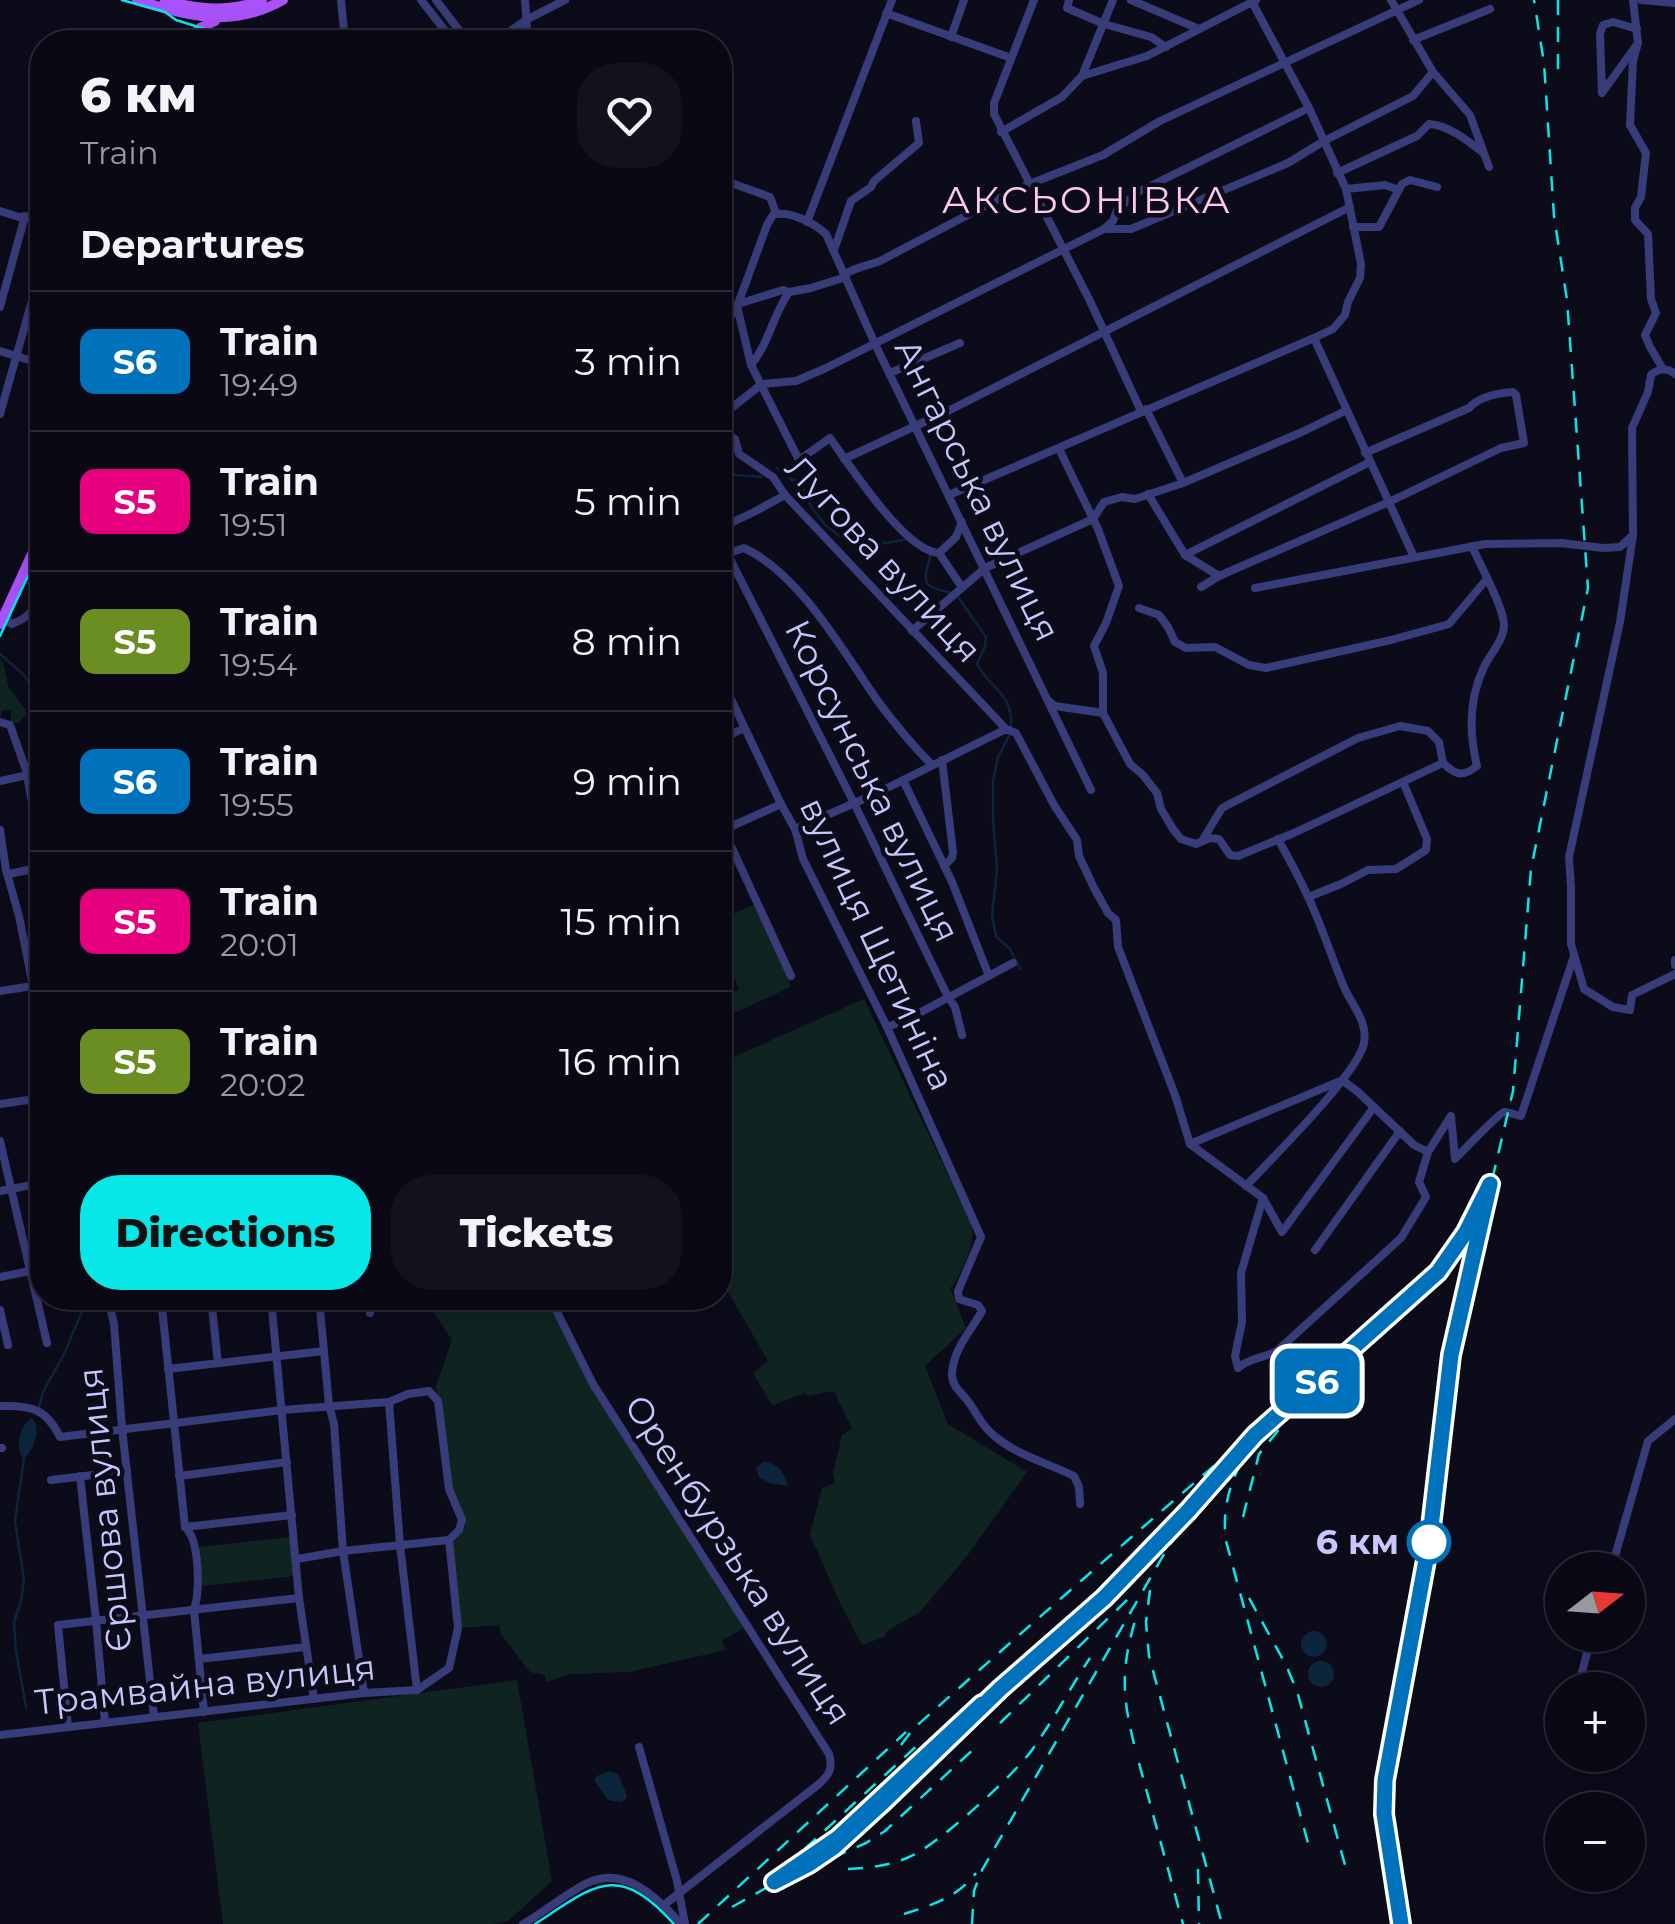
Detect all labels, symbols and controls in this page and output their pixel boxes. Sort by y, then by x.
button: heart [577,63,682,168]
text: 6 км [80,66,197,124]
text: Train [80,133,159,172]
district label: АКСЬОНІВКА [942,176,1232,223]
text: Departures [80,221,304,268]
text: Train [220,318,319,365]
street label: Ангарська вулиця [886,332,1069,648]
text: 3 min [574,338,682,385]
text: S6 [113,340,157,383]
text: 19:49 [220,365,298,404]
street label: Лугова вулиця [777,446,990,671]
text: Train [220,458,319,505]
text: 5 min [574,478,682,525]
text: S5 [113,480,157,523]
text: 19:51 [220,505,288,544]
text: Train [220,598,319,645]
street label: Корсунська вулиця [776,613,969,949]
text: 8 min [572,618,682,665]
text: S5 [113,620,157,663]
text: 19:54 [220,645,297,684]
text: Train [220,738,319,785]
text: 9 min [573,758,682,805]
text: S6 [113,760,157,803]
text: 19:55 [220,785,294,824]
street label: вулиця Щетиніна [791,791,964,1097]
text: Train [220,878,319,925]
text: 15 min [561,898,682,945]
text: S5 [113,900,157,943]
text: 20:01 [220,925,299,964]
text: Train [220,1018,319,1065]
text: 16 min [559,1038,682,1085]
text: S5 [113,1040,157,1083]
text: 20:02 [220,1065,305,1104]
button: Directions [80,1175,371,1290]
button: Tickets [391,1175,682,1290]
line badge: S6 [1272,1348,1362,1414]
text: S6 [1295,1360,1339,1403]
street label: Єршова вулиця [68,1366,141,1654]
street label: Оренбурзька вулиця [616,1387,861,1733]
place label: 6 км [1316,1520,1399,1563]
marker: 6 км [1408,1521,1450,1563]
north arrow [1545,1552,1645,1652]
map controls [1545,1552,1645,1892]
street label: Трамвайна вулиця [32,1645,377,1724]
button: + [1545,1672,1645,1772]
button: − [1545,1792,1645,1892]

